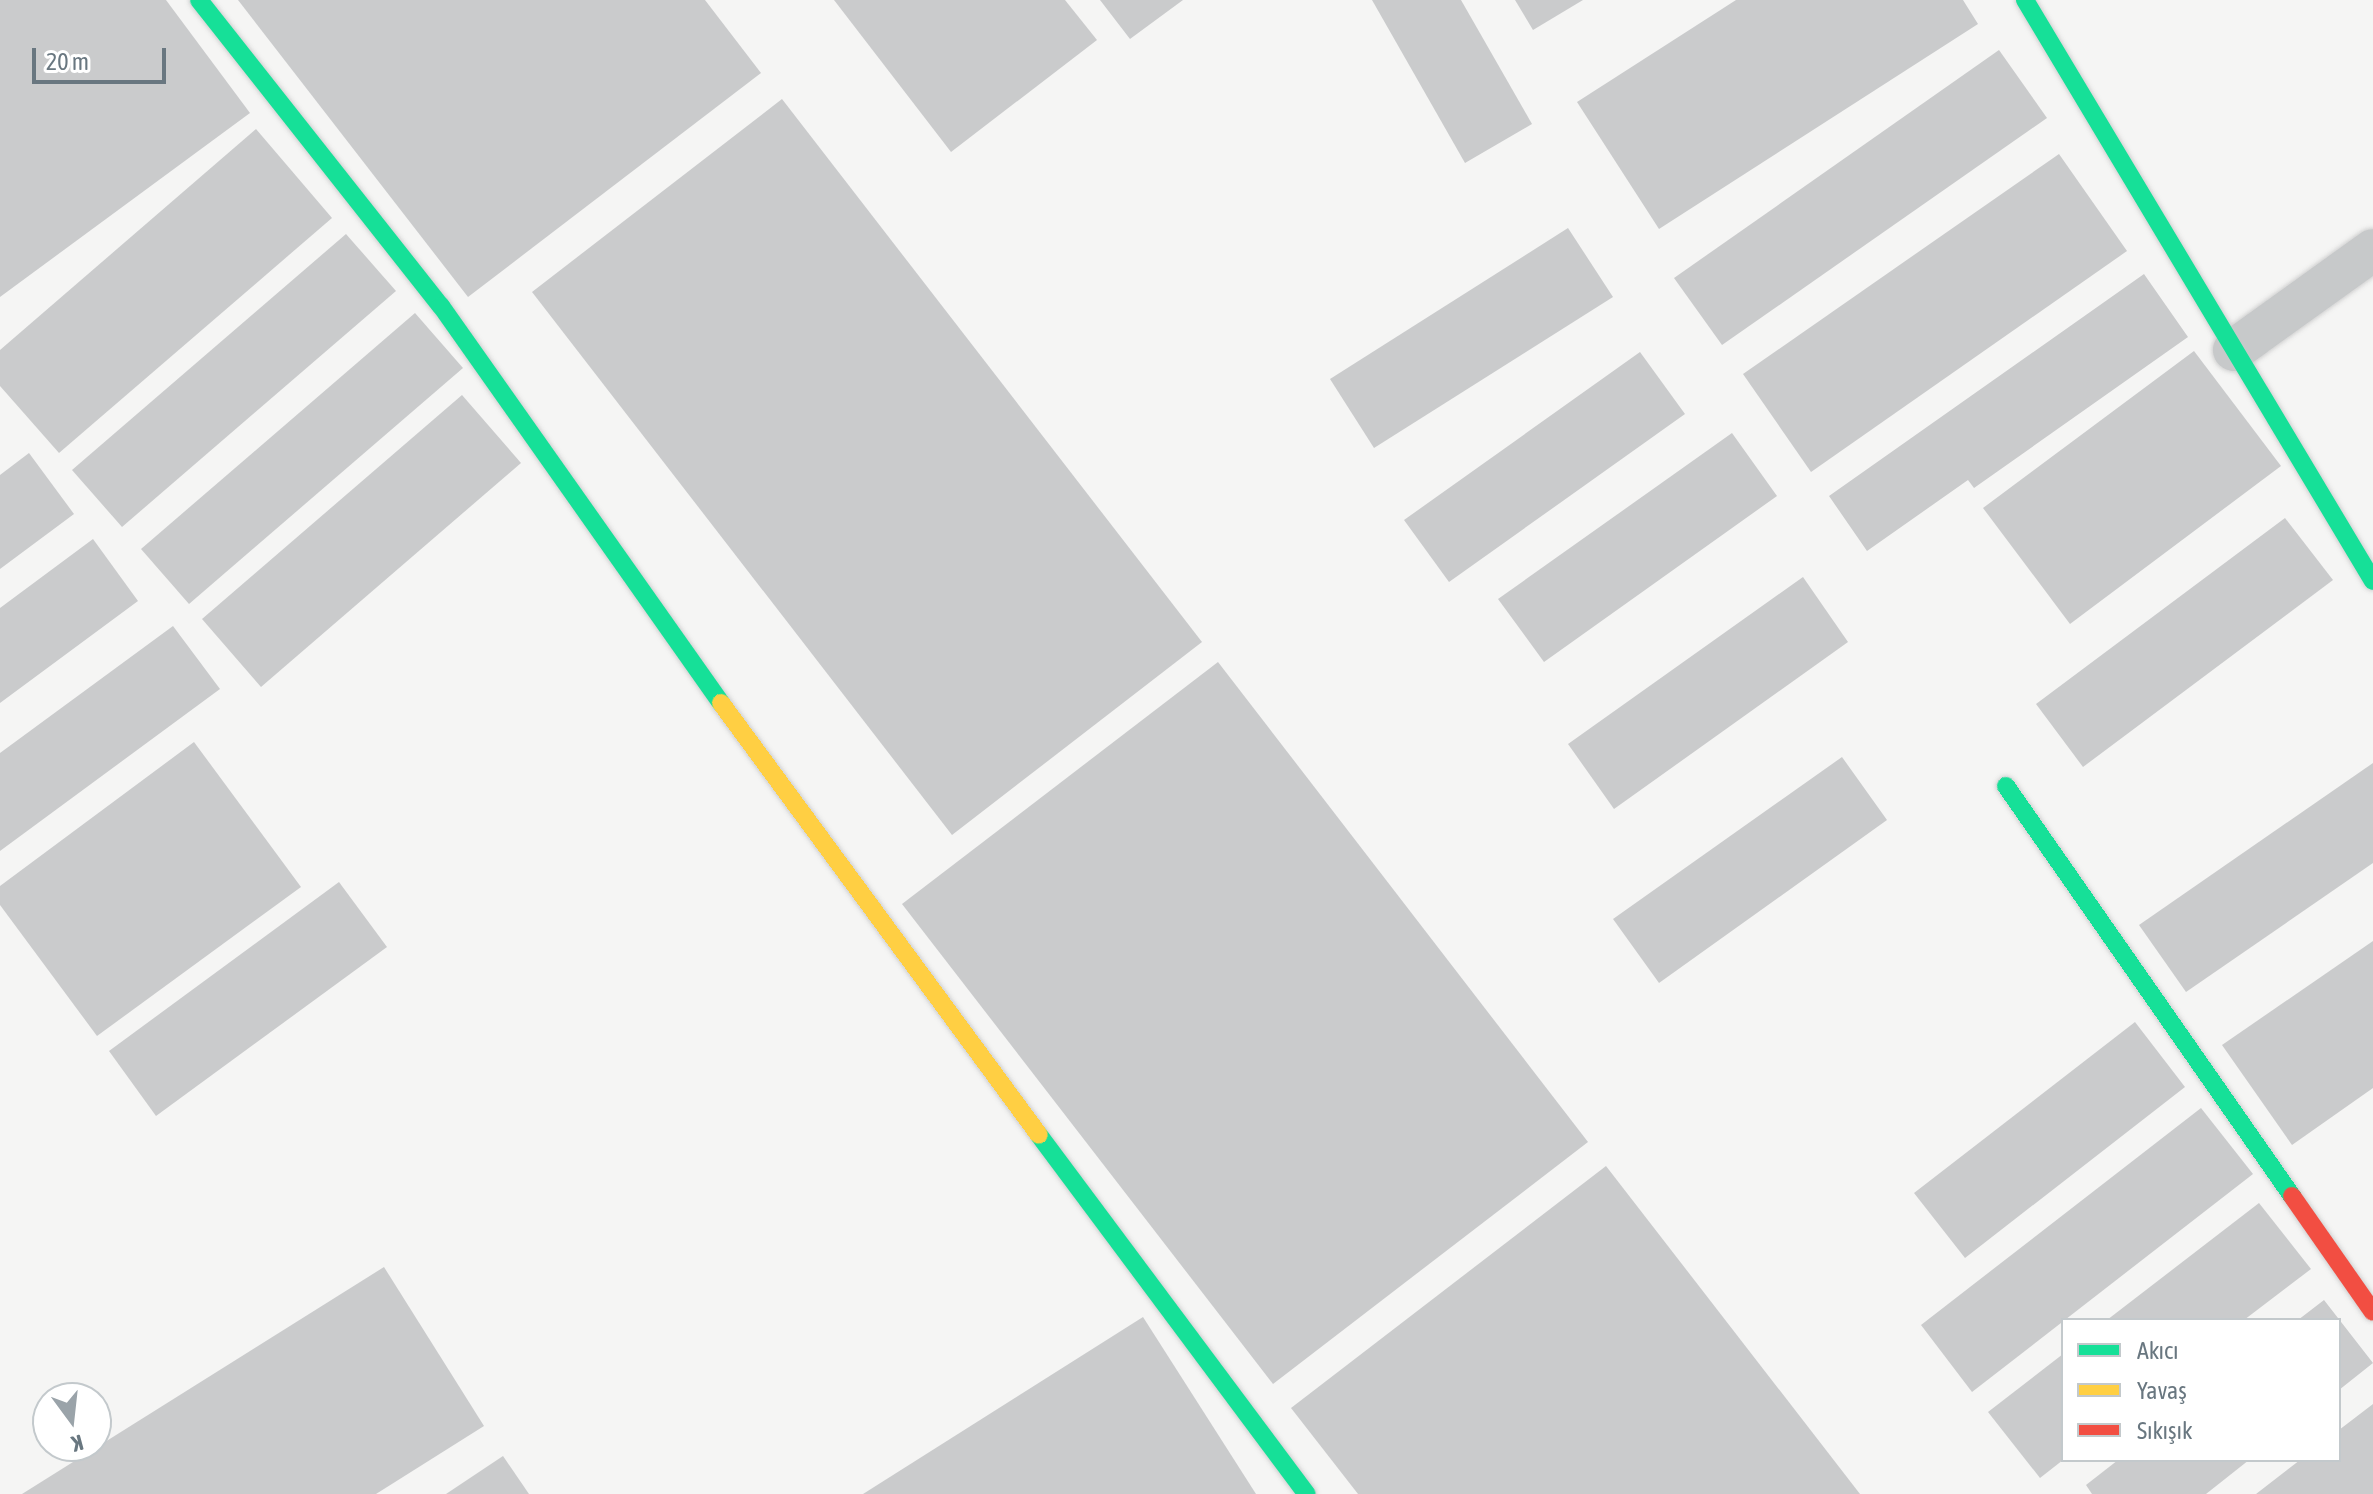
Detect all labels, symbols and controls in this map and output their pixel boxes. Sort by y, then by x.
scale bar [36,32,170,82]
text: 20 m [46,48,89,75]
legend [2061,1318,2341,1462]
text: Akıcı [2137,1337,2179,1364]
text: Yavaş [2137,1377,2187,1404]
north arrow [32,1382,112,1462]
text: Sıkışık [2137,1417,2193,1444]
text: K [69,1429,86,1457]

